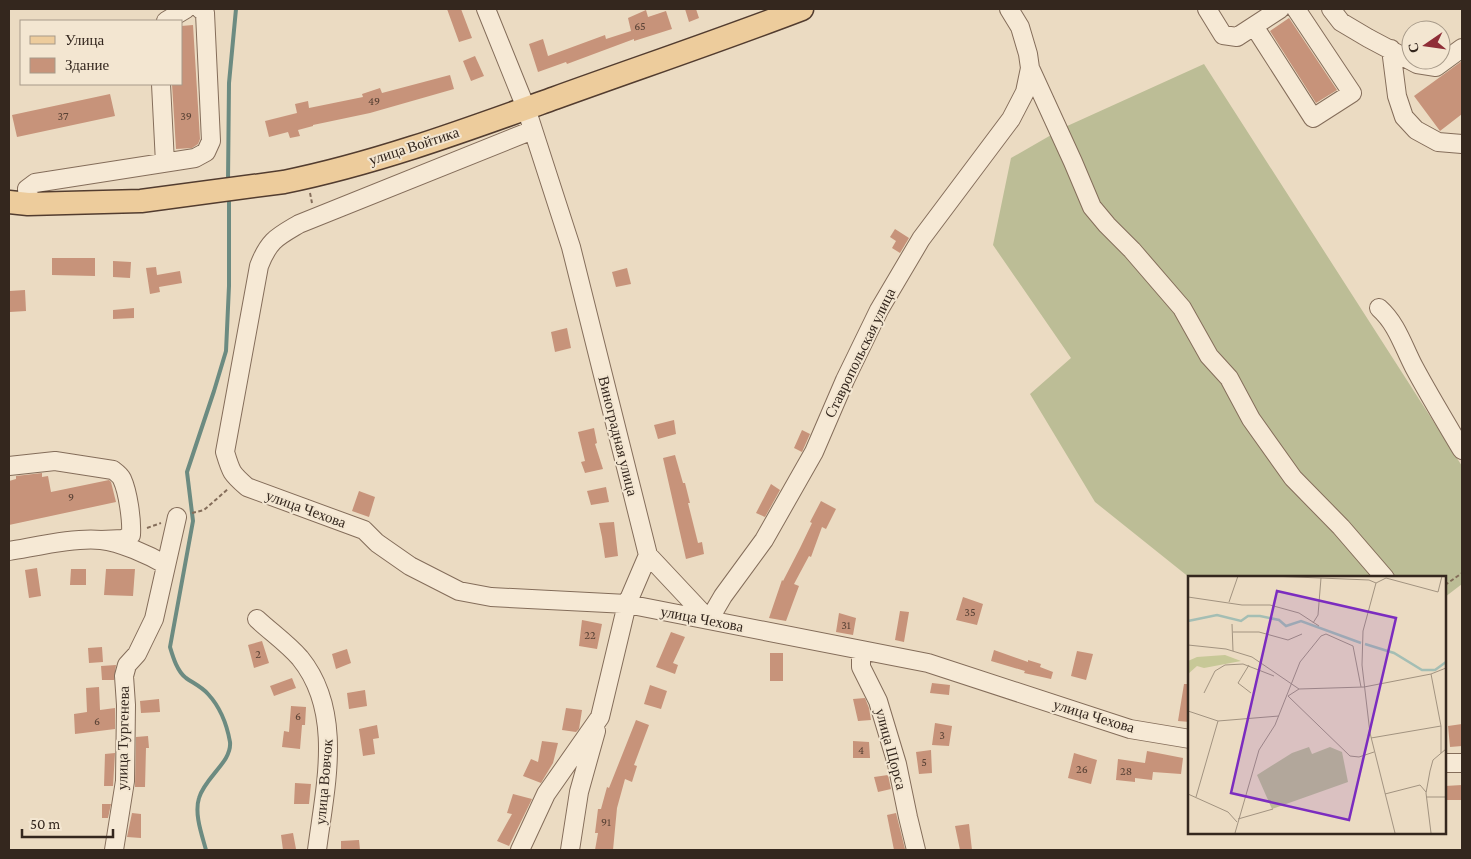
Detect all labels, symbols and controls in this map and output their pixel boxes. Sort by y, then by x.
house number: 65 [634,19,646,33]
legend [20,20,182,85]
north arrow [1401,20,1451,70]
text: Улица [65,32,104,48]
text: С [1404,41,1422,55]
text: Здание [65,57,109,73]
house number: 49 [368,94,380,108]
house number: 37 [57,109,69,123]
house number: 39 [180,109,192,123]
street label: улица Войтика [367,124,461,168]
street label: Ставропольская улица [822,285,898,420]
street label: Виноградная улица [595,374,641,498]
street label: улица Чехова [264,487,349,531]
house number: 9 [68,490,74,504]
inset map [1188,576,1446,834]
street label: улица Чехова [659,603,745,635]
house number: 35 [964,605,976,619]
house number: 31 [841,618,851,632]
house number: 22 [584,628,596,642]
house number: 2 [255,647,261,661]
street label: улица Тургенева [114,685,132,790]
street label: улица Чехова [1051,696,1137,736]
street label: улица Щорса [872,707,910,792]
house number: 6 [295,709,301,723]
house number: 6 [94,714,100,728]
house number: 3 [939,728,945,742]
street label: улица Вовчок [312,738,336,826]
house number: 4 [858,743,864,757]
house number: 5 [921,755,927,769]
house number: 26 [1076,762,1088,776]
house number: 28 [1120,764,1132,778]
scale bar [22,806,114,838]
house number: 91 [601,815,611,829]
text: 50 m [30,816,60,832]

